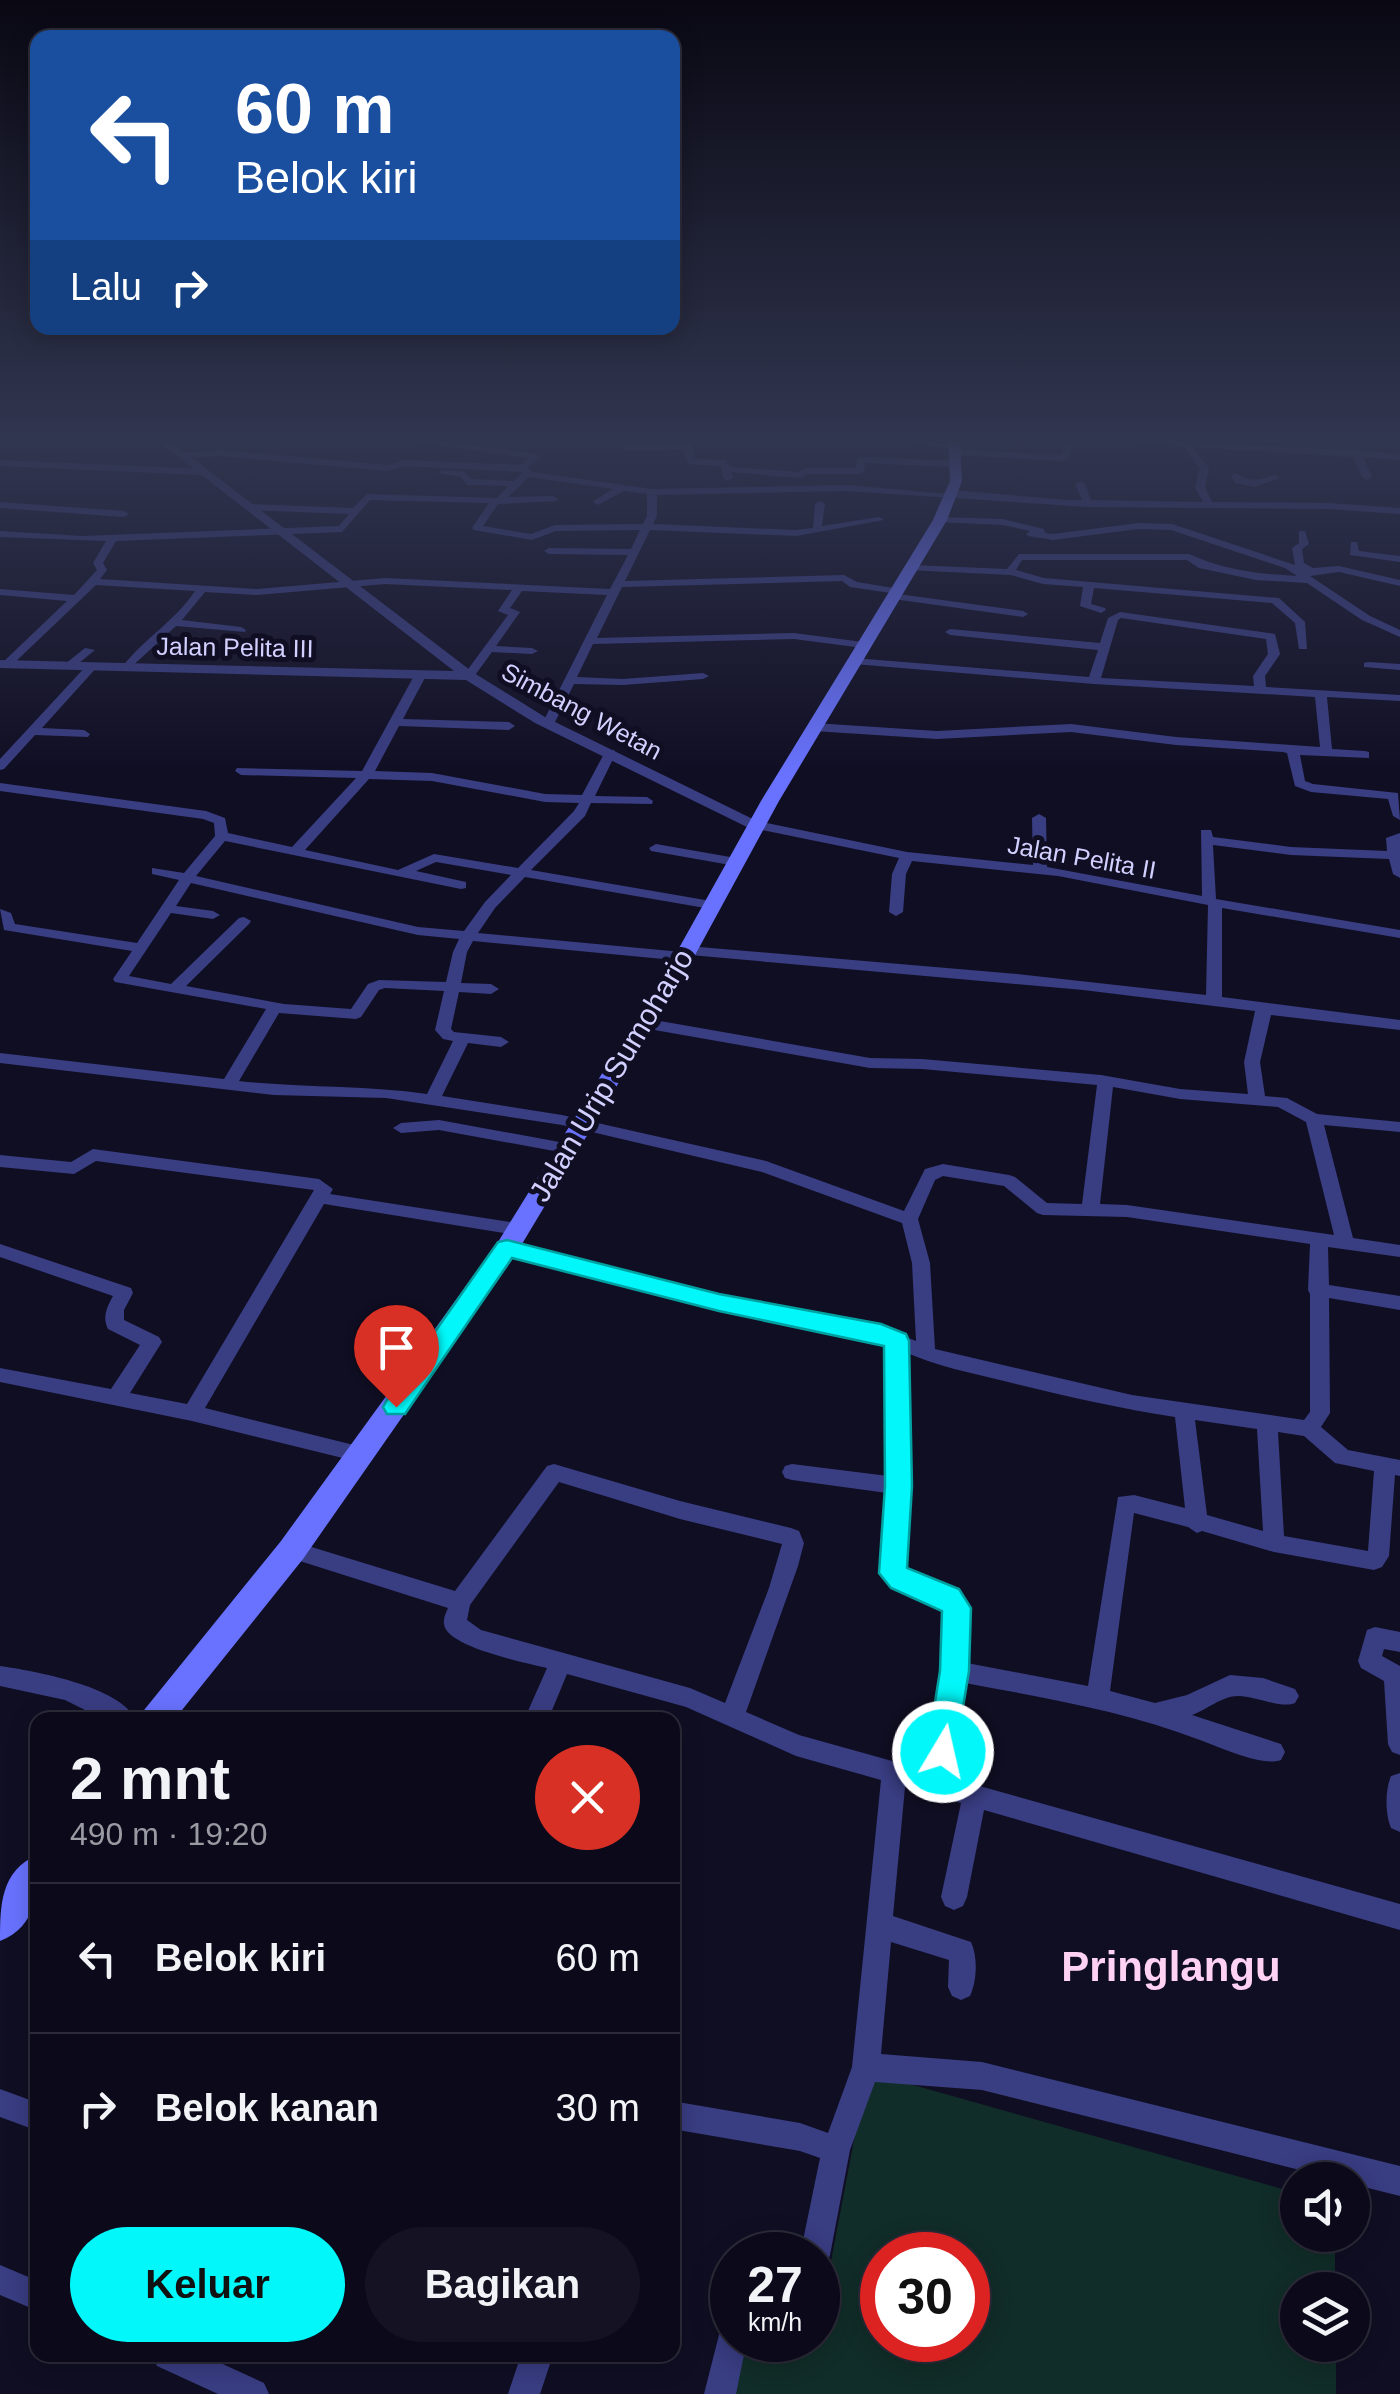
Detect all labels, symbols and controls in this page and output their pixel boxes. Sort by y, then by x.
icon: left [70,70,200,200]
text: 60 m [235,70,395,148]
text: Belok kiri [235,152,418,203]
icon: right [162,260,217,315]
text: Lalu [70,266,142,308]
street label: Jalan Pelita III [156,632,314,662]
street label: Simbang Wetan [497,657,667,765]
street label: Jalan Pelita II [1006,830,1158,884]
street label: Jalan Urip Sumoharjo [523,943,699,1207]
pin [354,1305,439,1408]
icon: arrive [369,1320,424,1375]
position arrow [891,1700,995,1804]
text: 2 mnt [70,1745,230,1812]
button: close [535,1745,640,1850]
text: 490 m · 19:20 [70,1816,267,1852]
icon: left [70,1931,125,1986]
text: Belok kiri [155,1937,326,1979]
text: 60 m [556,1937,640,1979]
district label: Pringlangu [1061,1943,1281,1990]
icon: right [70,2081,125,2136]
text: Belok kanan [155,2087,379,2129]
text: 30 m [556,2087,640,2129]
map controls [1280,2162,1370,2362]
button: sound [1280,2162,1370,2252]
button: Keluar [70,2227,345,2342]
button: Bagikan [365,2227,640,2342]
speed limit sign: 30 [860,2232,990,2362]
text: 27 [747,2257,803,2313]
button: layers [1280,2272,1370,2362]
text: km/h [748,2308,802,2336]

